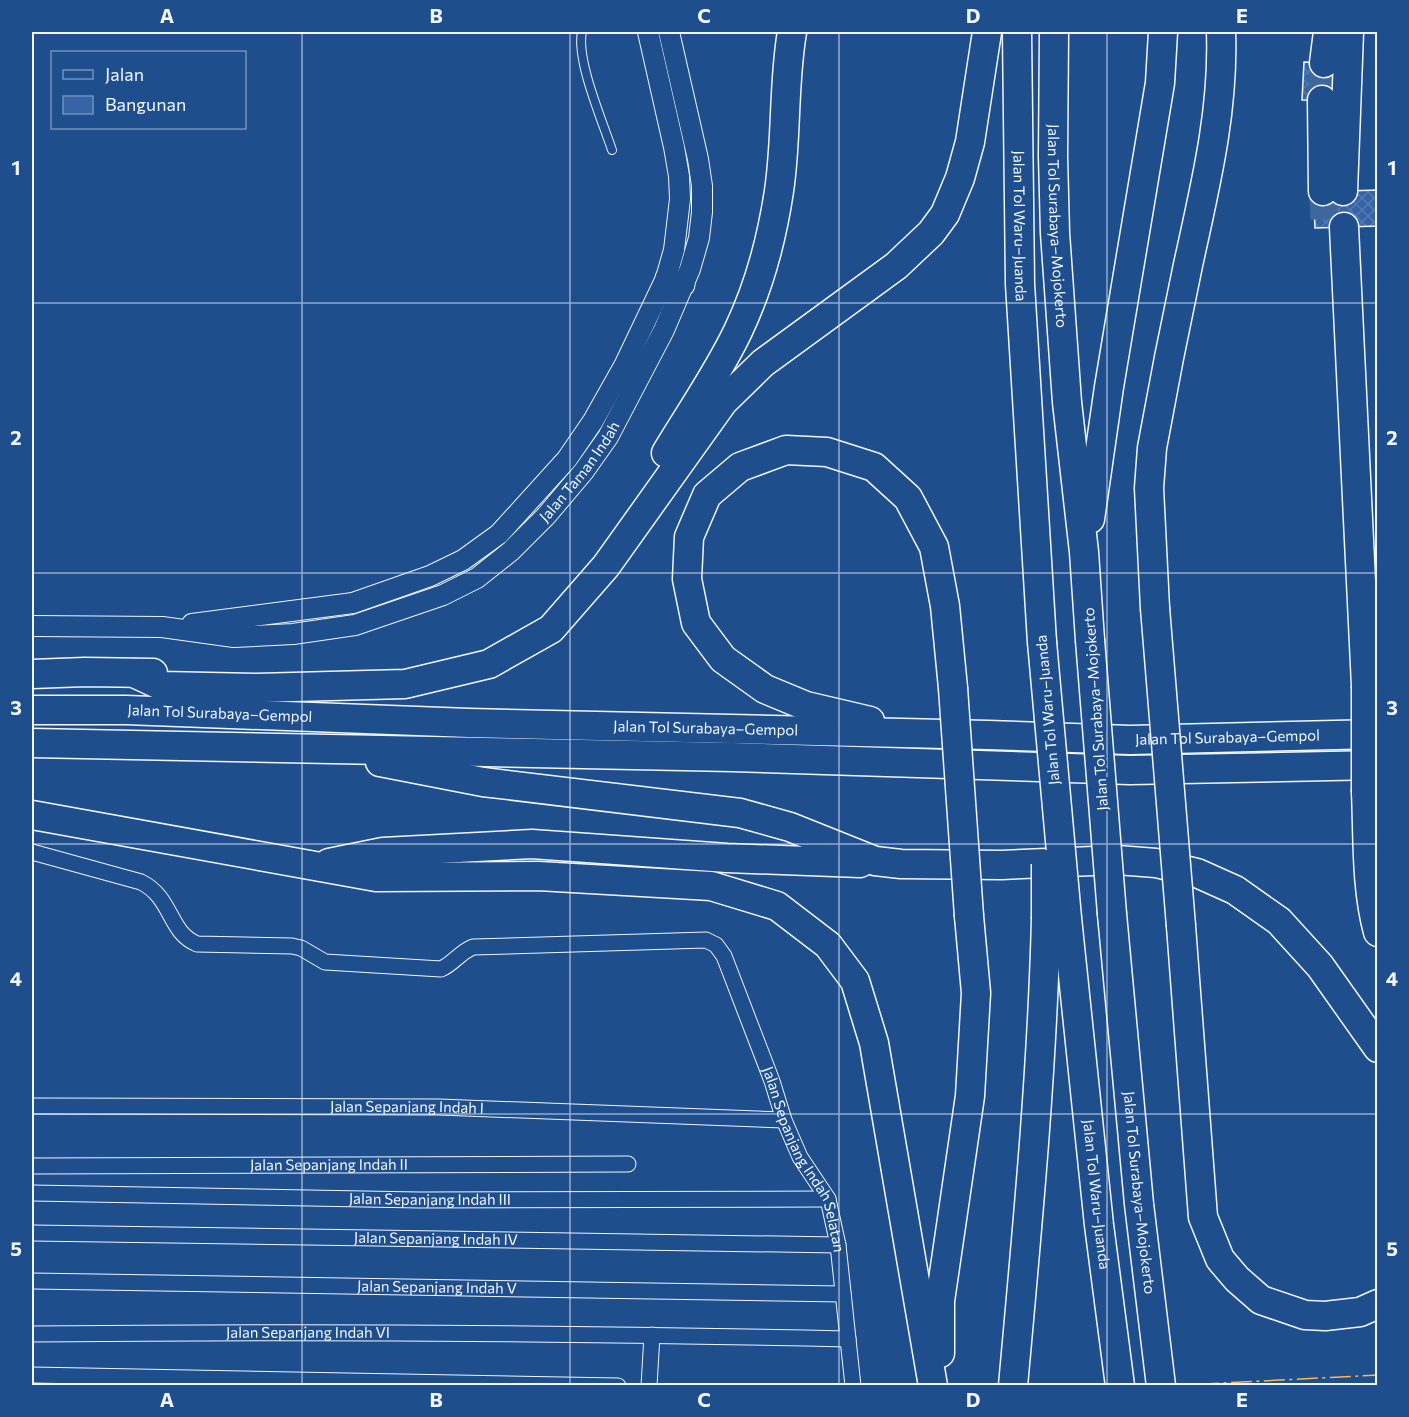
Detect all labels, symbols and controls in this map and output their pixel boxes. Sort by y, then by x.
text: A [160,3,174,27]
text: B [429,3,443,27]
text: C [697,3,711,27]
text: D [966,3,980,27]
text: E [1236,3,1248,27]
legend [51,51,246,129]
text: Jalan [105,63,144,85]
text: Bangunan [105,93,186,115]
street label: Jalan Tol Surabaya–Mojokerto [1045,124,1072,328]
street label: Jalan Tol Waru–Juanda [1010,150,1031,302]
text: 1 [11,155,21,179]
text: 1 [1387,155,1397,179]
street label: Jalan Taman Indah [535,418,623,525]
text: 2 [10,425,22,449]
text: 2 [1386,425,1398,449]
street label: Jalan Tol Surabaya–Mojokerto [1079,607,1111,811]
street label: Jalan Tol Waru–Juanda [1031,634,1063,786]
text: 3 [10,695,22,719]
text: 3 [1386,695,1398,719]
street label: Jalan Tol Surabaya–Gempol [127,700,313,725]
street label: Jalan Tol Surabaya–Gempol [613,716,798,739]
street label: Jalan Tol Surabaya–Gempol [1135,725,1320,748]
text: 4 [10,966,22,990]
text: 4 [1386,966,1398,990]
street label: Jalan Sepanjang Indah Selatan [759,1064,849,1253]
street label: Jalan Tol Surabaya–Mojokerto [1121,1090,1160,1295]
street label: Jalan Sepanjang Indah I [330,1097,484,1117]
street label: Jalan Tol Waru–Juanda [1080,1118,1115,1270]
street label: Jalan Sepanjang Indah II [250,1155,408,1173]
street label: Jalan Sepanjang Indah III [349,1189,511,1208]
street label: Jalan Sepanjang Indah IV [354,1228,518,1248]
text: 5 [10,1236,22,1260]
text: 5 [1386,1236,1398,1260]
street label: Jalan Sepanjang Indah V [357,1276,517,1297]
street label: Jalan Sepanjang Indah VI [226,1323,390,1341]
text: A [160,1387,174,1411]
text: B [429,1387,443,1411]
text: C [697,1387,711,1411]
text: D [966,1387,980,1411]
text: E [1236,1387,1248,1411]

